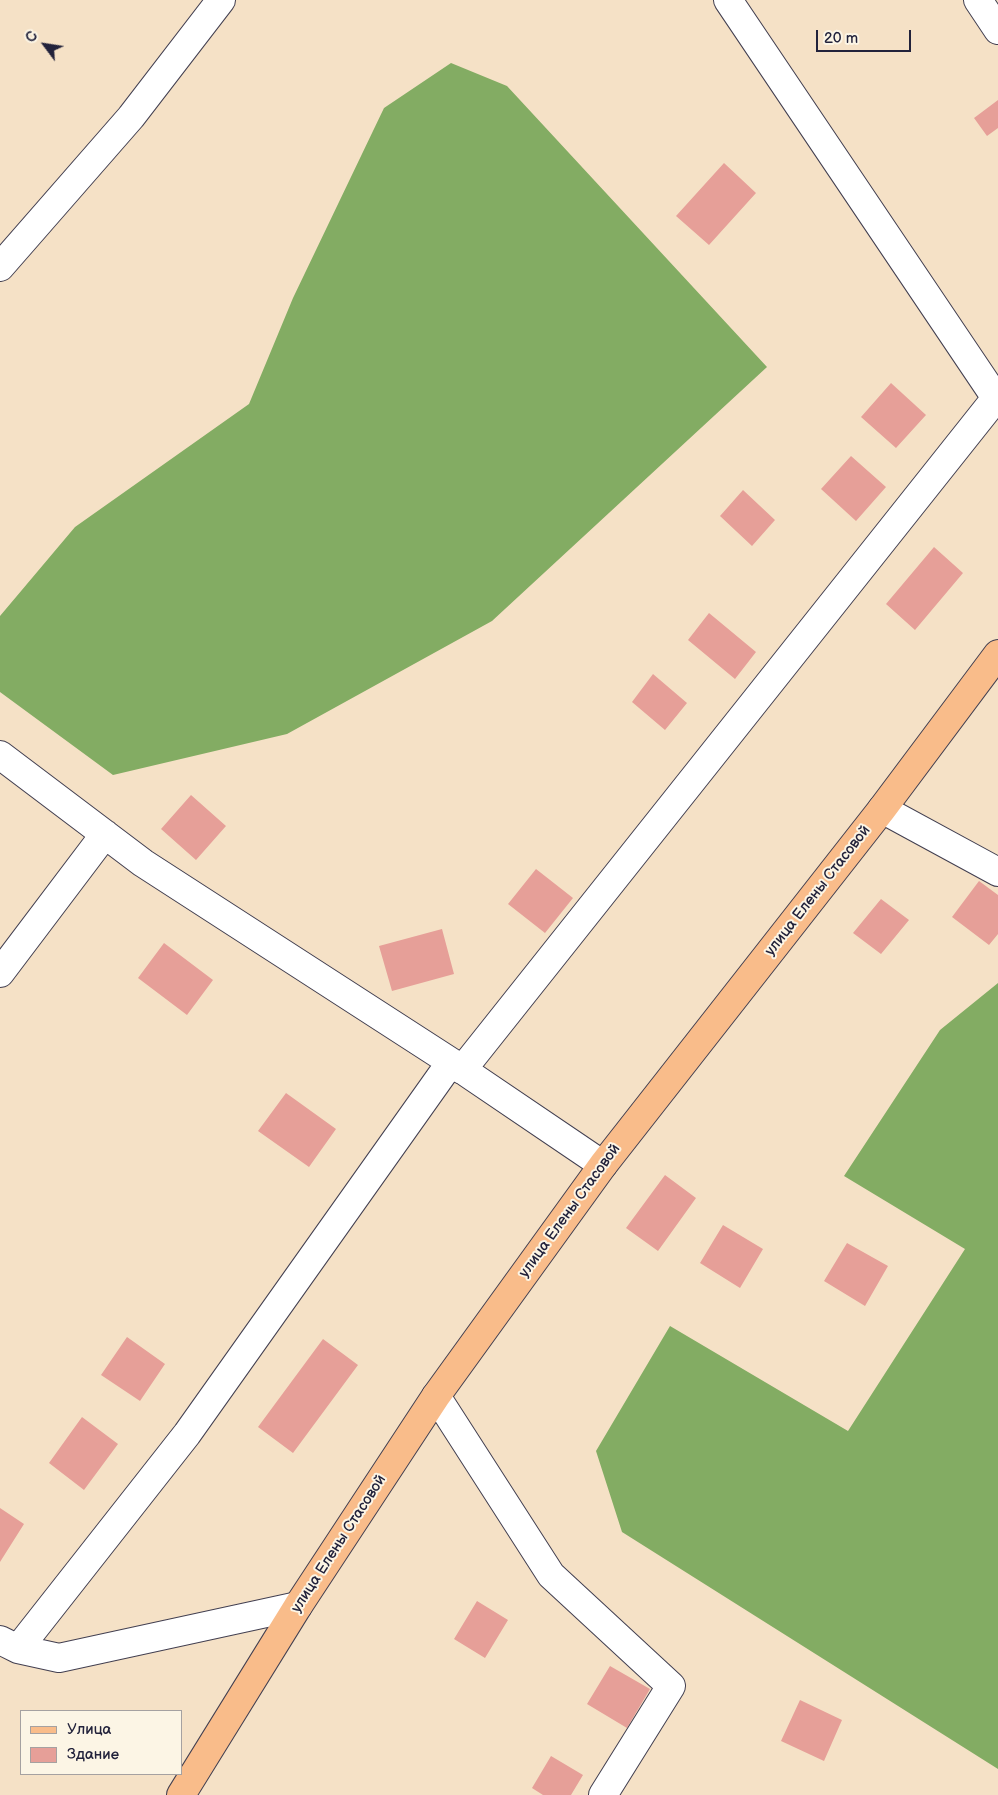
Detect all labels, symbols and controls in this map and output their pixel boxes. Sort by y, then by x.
north arrow [20,20,70,70]
scale bar [818,20,913,52]
text: С [22,28,42,46]
text: 20 m [824,29,858,48]
street label: улица Елены Стасовой [761,822,875,960]
street label: улица Елены Стасовой [516,1141,624,1281]
street label: улица Елены Стасовой [288,1472,390,1616]
legend [20,1710,182,1775]
text: Улица [67,1720,111,1739]
text: Здание [67,1745,119,1764]

